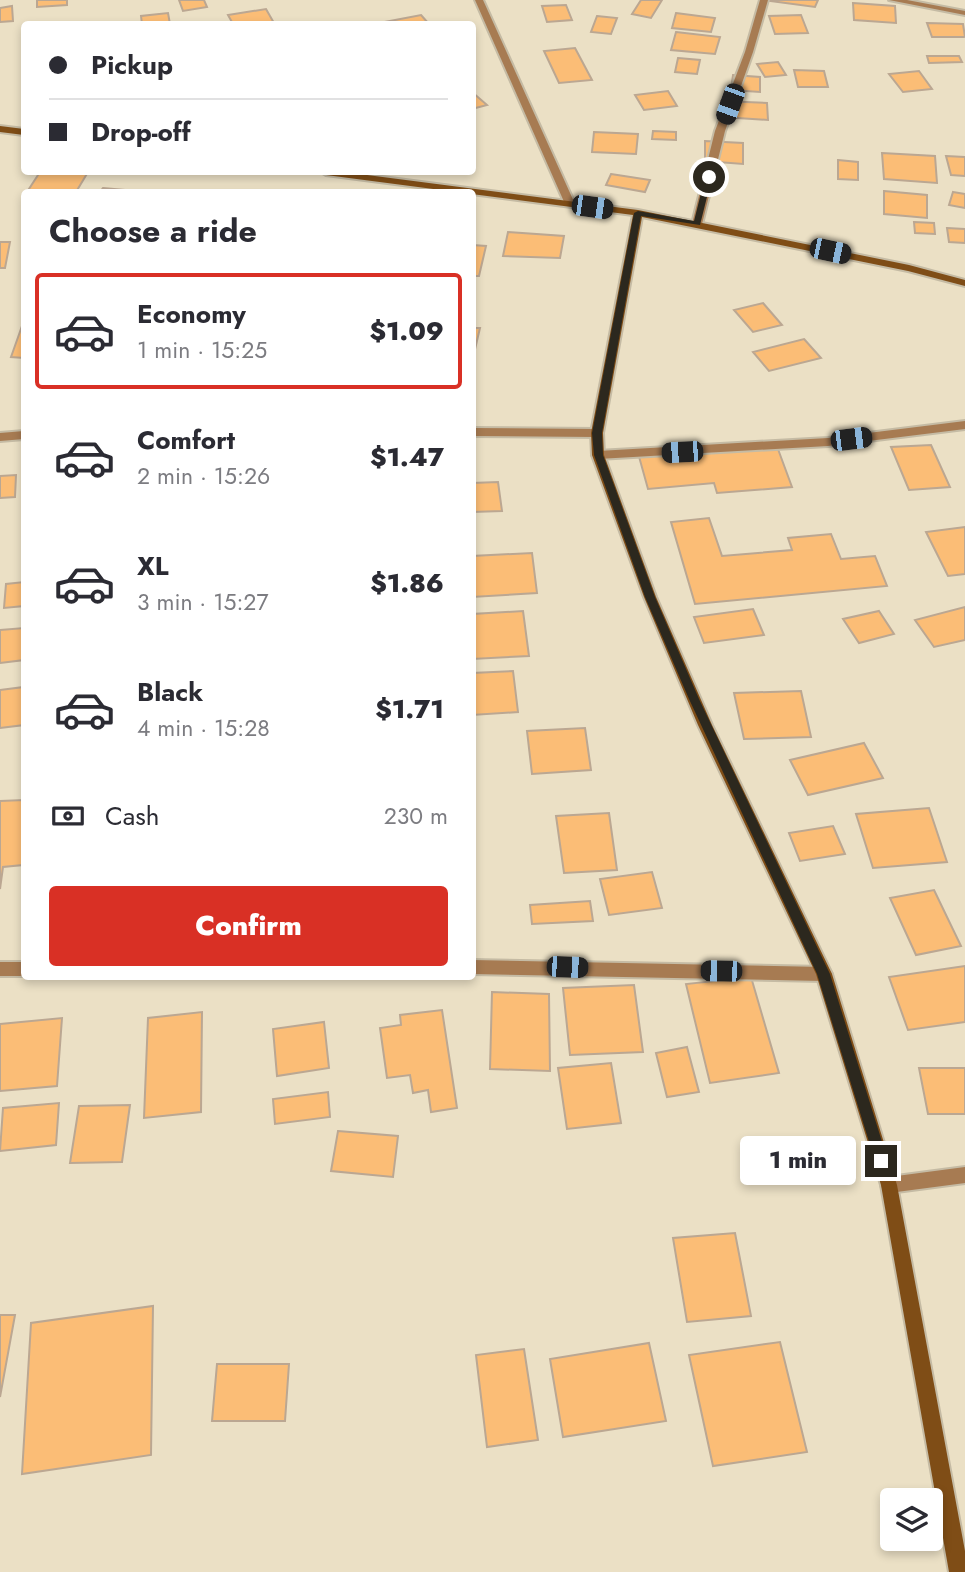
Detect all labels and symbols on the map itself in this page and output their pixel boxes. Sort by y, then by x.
car [713,81,748,127]
route start [693,161,725,193]
car [570,194,615,220]
car [808,236,853,266]
car [829,426,874,452]
car [661,440,704,464]
car [546,956,589,978]
car [700,960,743,982]
callout: 1 min [741,1136,856,1186]
route end [865,1145,897,1177]

